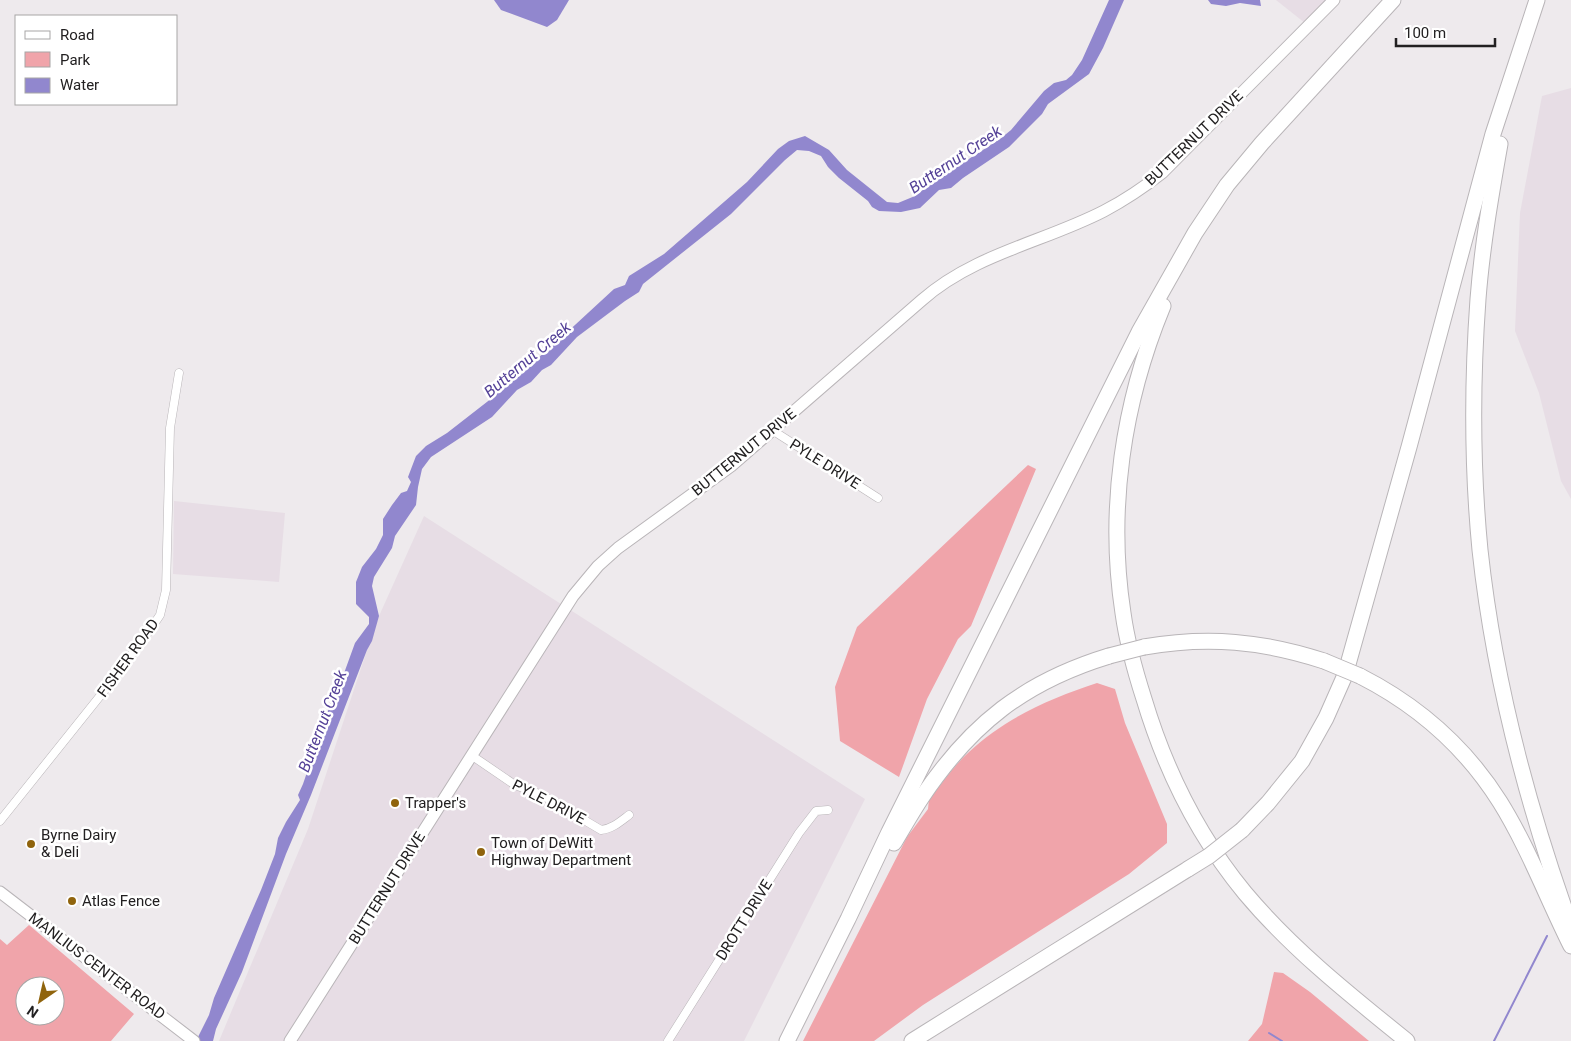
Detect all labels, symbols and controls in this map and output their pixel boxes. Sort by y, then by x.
legend [15,15,178,105]
scale bar [1396,15,1495,47]
text: 100 m [1404,24,1446,42]
text: Road [60,26,94,44]
text: Park [60,51,91,69]
text: Water [60,76,99,94]
street label: BUTTERNUT DRIVE [1141,86,1247,189]
water label: Butternut Creek [905,121,1006,197]
water label: Butternut Creek [480,317,575,401]
street label: BUTTERNUT DRIVE [688,404,800,500]
street label: PYLE DRIVE [786,435,864,493]
street label: FISHER ROAD [94,615,162,701]
water label: Butternut Creek [294,667,351,775]
street label: PYLE DRIVE [509,776,589,828]
place label: Trapper's [405,794,466,812]
marker: Trapper's [389,797,401,809]
place label: Byrne Dairy & Deli [41,826,116,861]
street label: BUTTERNUT DRIVE [345,828,429,947]
place label: Town of DeWitt Highway Department [491,834,631,869]
marker: Byrne Dairy & Deli [25,838,37,850]
marker: Town of DeWitt Highway Department [475,846,487,858]
street label: DROTT DRIVE [712,876,776,964]
place label: Atlas Fence [82,892,160,910]
marker: Atlas Fence [66,895,78,907]
street label: MANLIUS CENTER ROAD [25,909,169,1023]
north arrow [15,976,65,1026]

